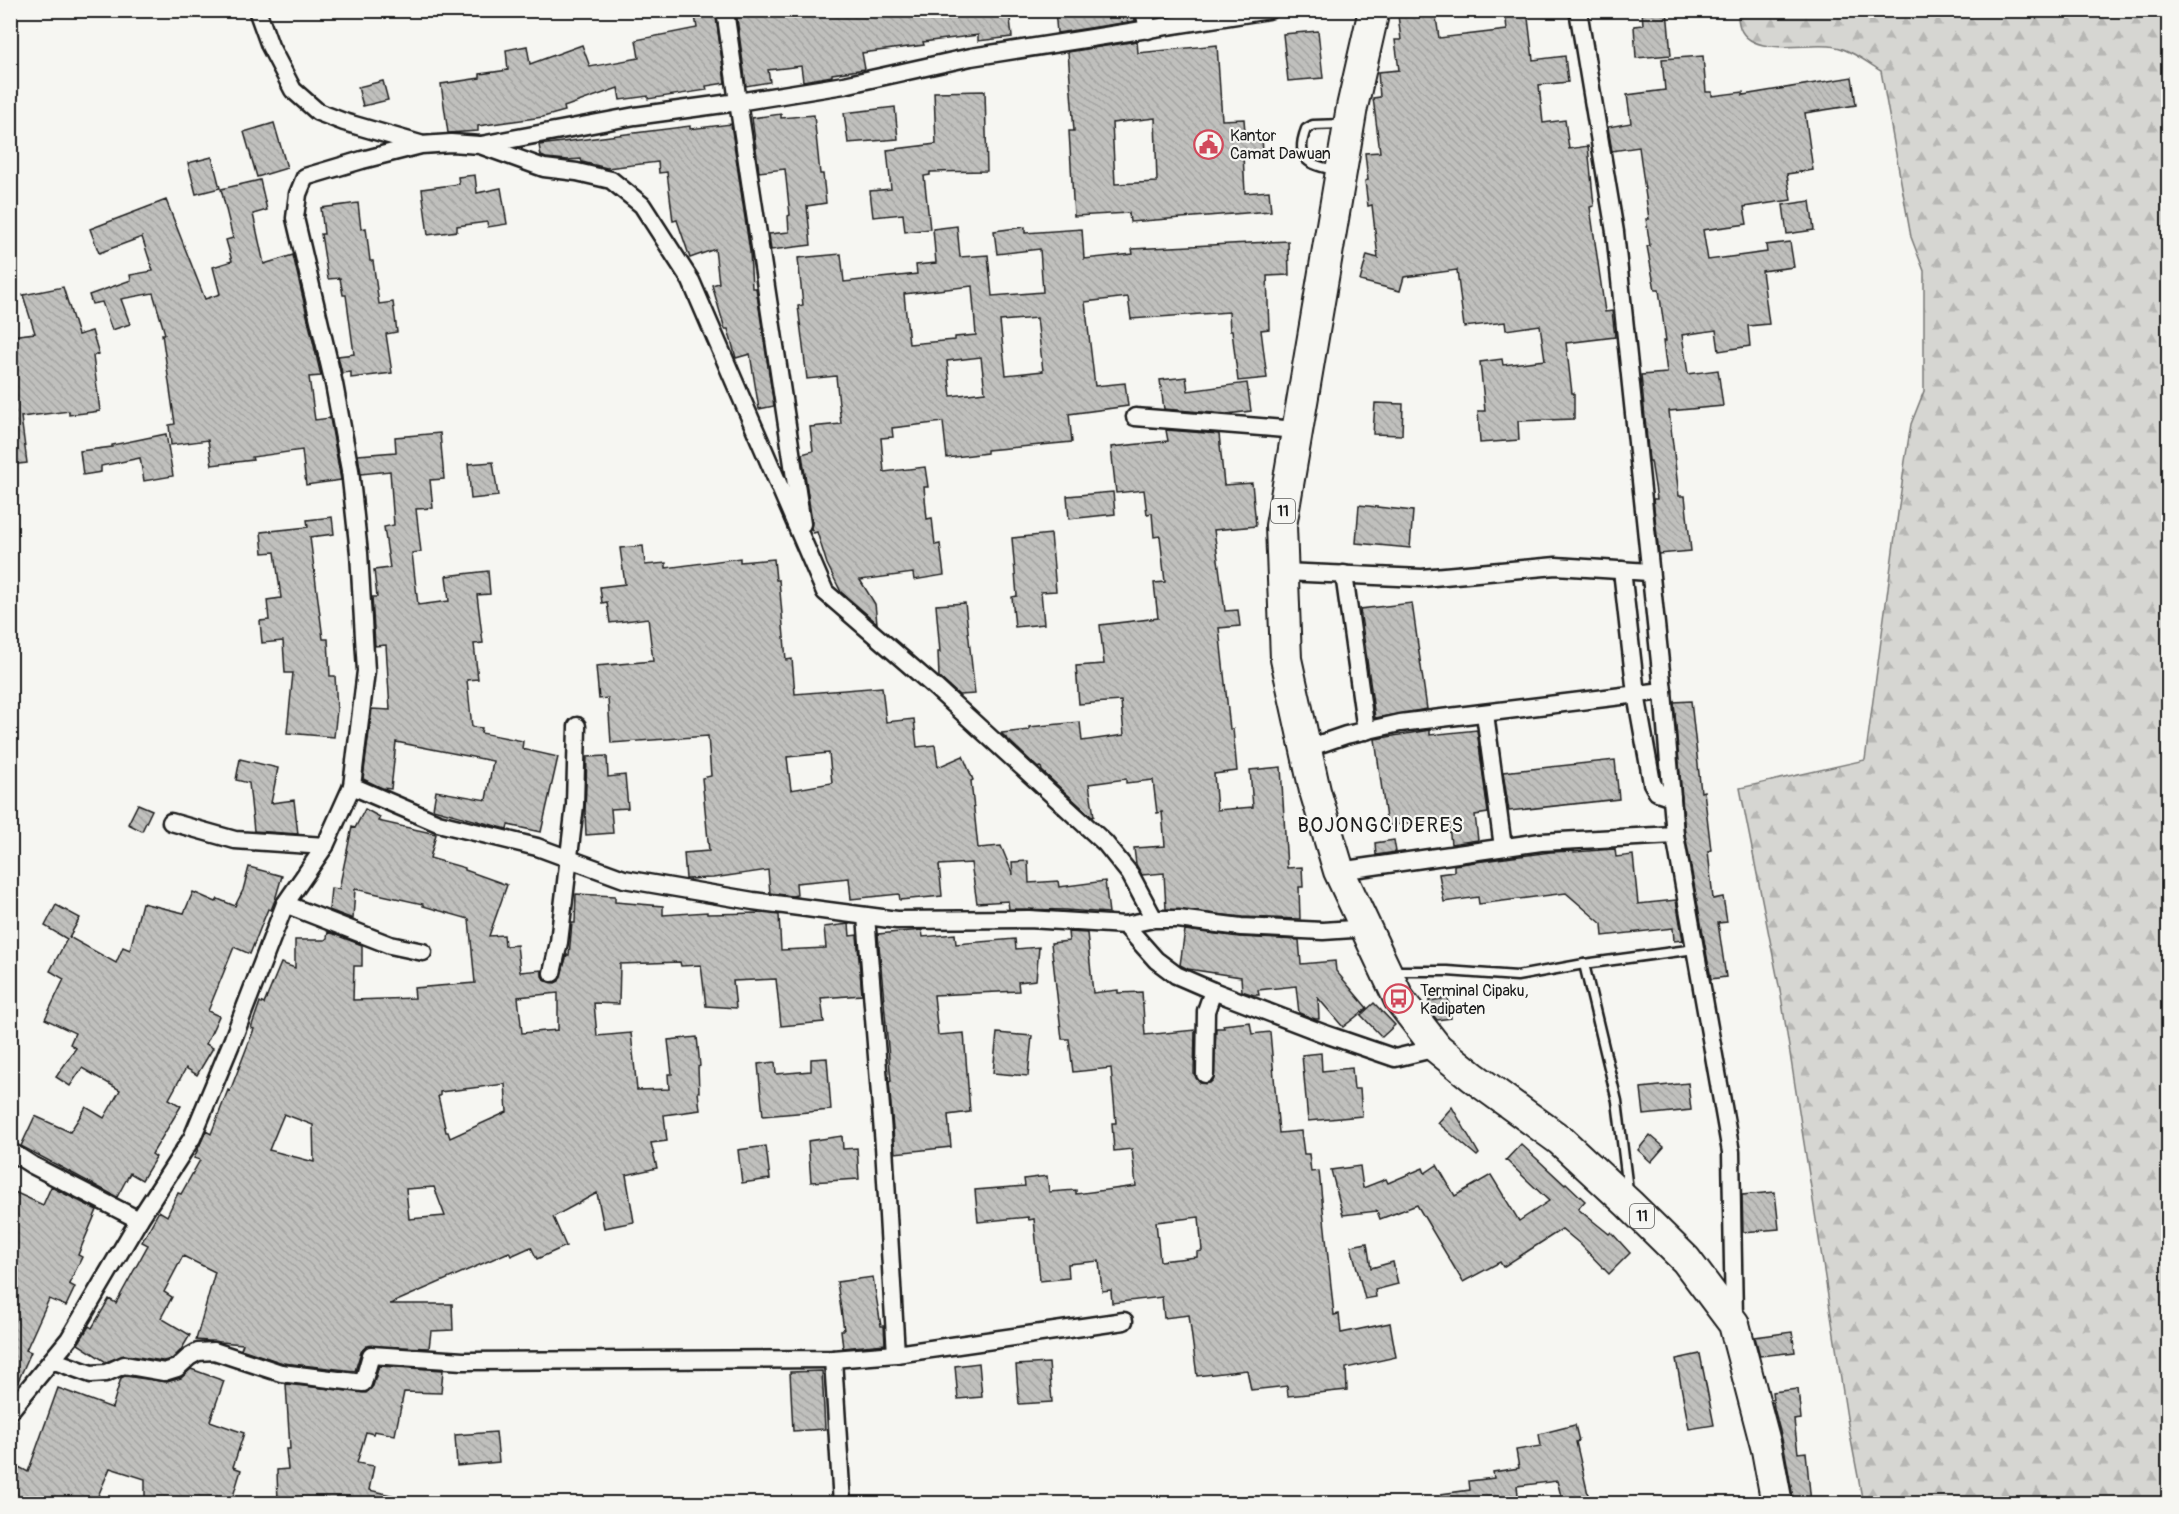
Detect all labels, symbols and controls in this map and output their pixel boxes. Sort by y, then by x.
place label: Kantor Camat Dawuan [1230,126,1331,164]
public building icon: Kantor Camat Dawuan [1193,128,1225,160]
road number: 11 [1271,499,1295,523]
district label: BOJONGCIDERES [1297,813,1465,838]
place label: Terminal Cipaku, Kadipaten [1420,981,1529,1019]
bus stop icon: Terminal Cipaku, Kadipaten [1383,983,1415,1015]
road number: 11 [1630,1204,1654,1228]

